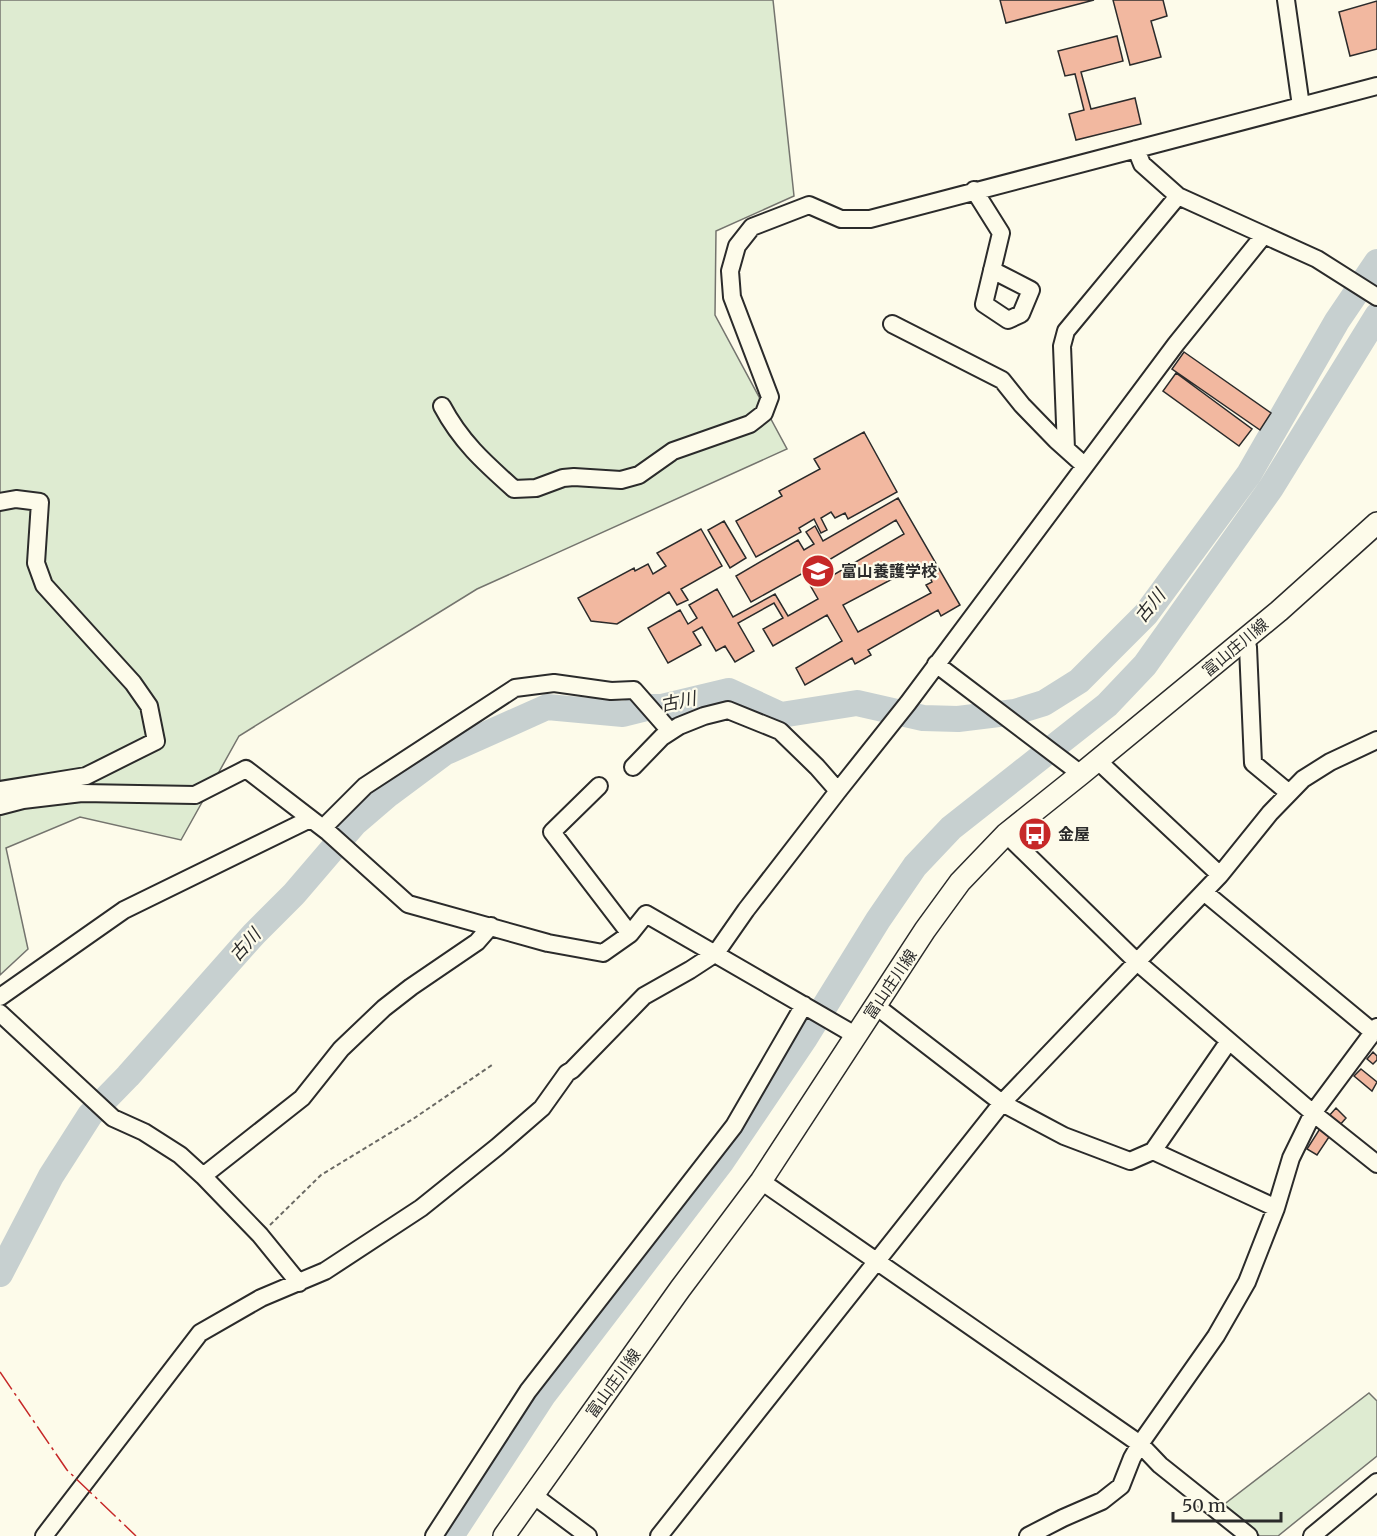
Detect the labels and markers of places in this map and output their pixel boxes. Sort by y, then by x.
school or university icon: 富山養護学校 [800,553,836,589]
place label: 富山養護学校 [841,561,937,581]
bus stop icon: 金屋 [1017,816,1053,852]
place label: 金屋 [1058,824,1090,844]

